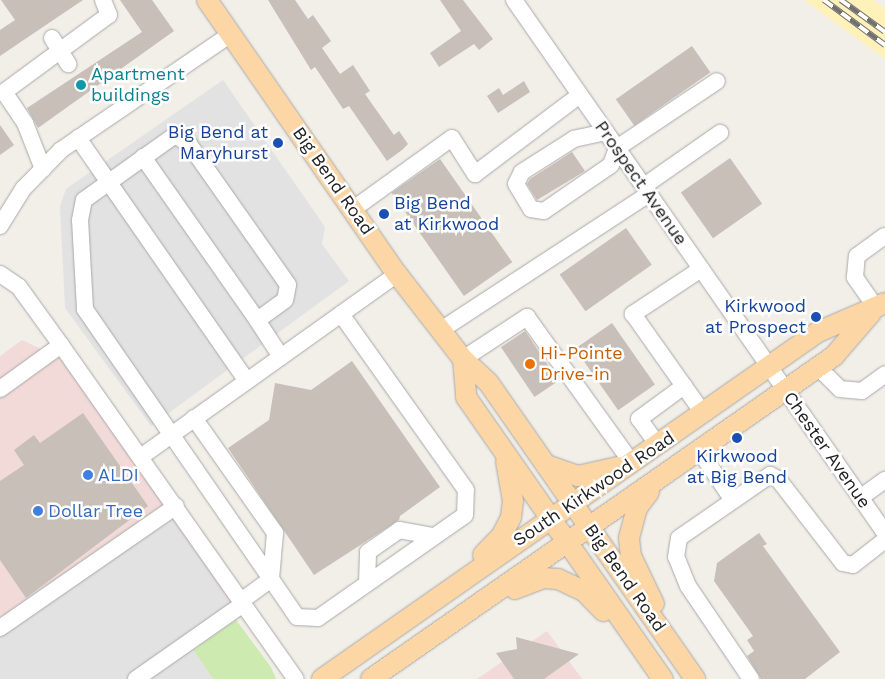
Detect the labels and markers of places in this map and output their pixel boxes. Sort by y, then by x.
place label: Apartment buildings [91,64,185,106]
marker: Apartment buildings [75,79,87,91]
place label: Big Bend at Maryhurst [168,122,268,164]
marker: Big Bend at Maryhurst [272,137,284,149]
place label: Big Bend at Kirkwood [394,193,499,235]
marker: Big Bend at Kirkwood [378,208,390,220]
place label: Kirkwood at Prospect [705,296,806,338]
marker: Kirkwood at Prospect [810,311,822,323]
place label: Hi-Pointe Drive-in [540,343,623,386]
marker: Hi-Pointe Drive-in [524,358,536,370]
marker: Kirkwood at Big Bend [731,432,743,444]
place label: Kirkwood at Big Bend [687,446,787,488]
place label: ALDI [98,464,139,486]
marker: ALDI [82,469,94,481]
place label: Dollar Tree [48,500,144,522]
marker: Dollar Tree [32,505,44,517]

